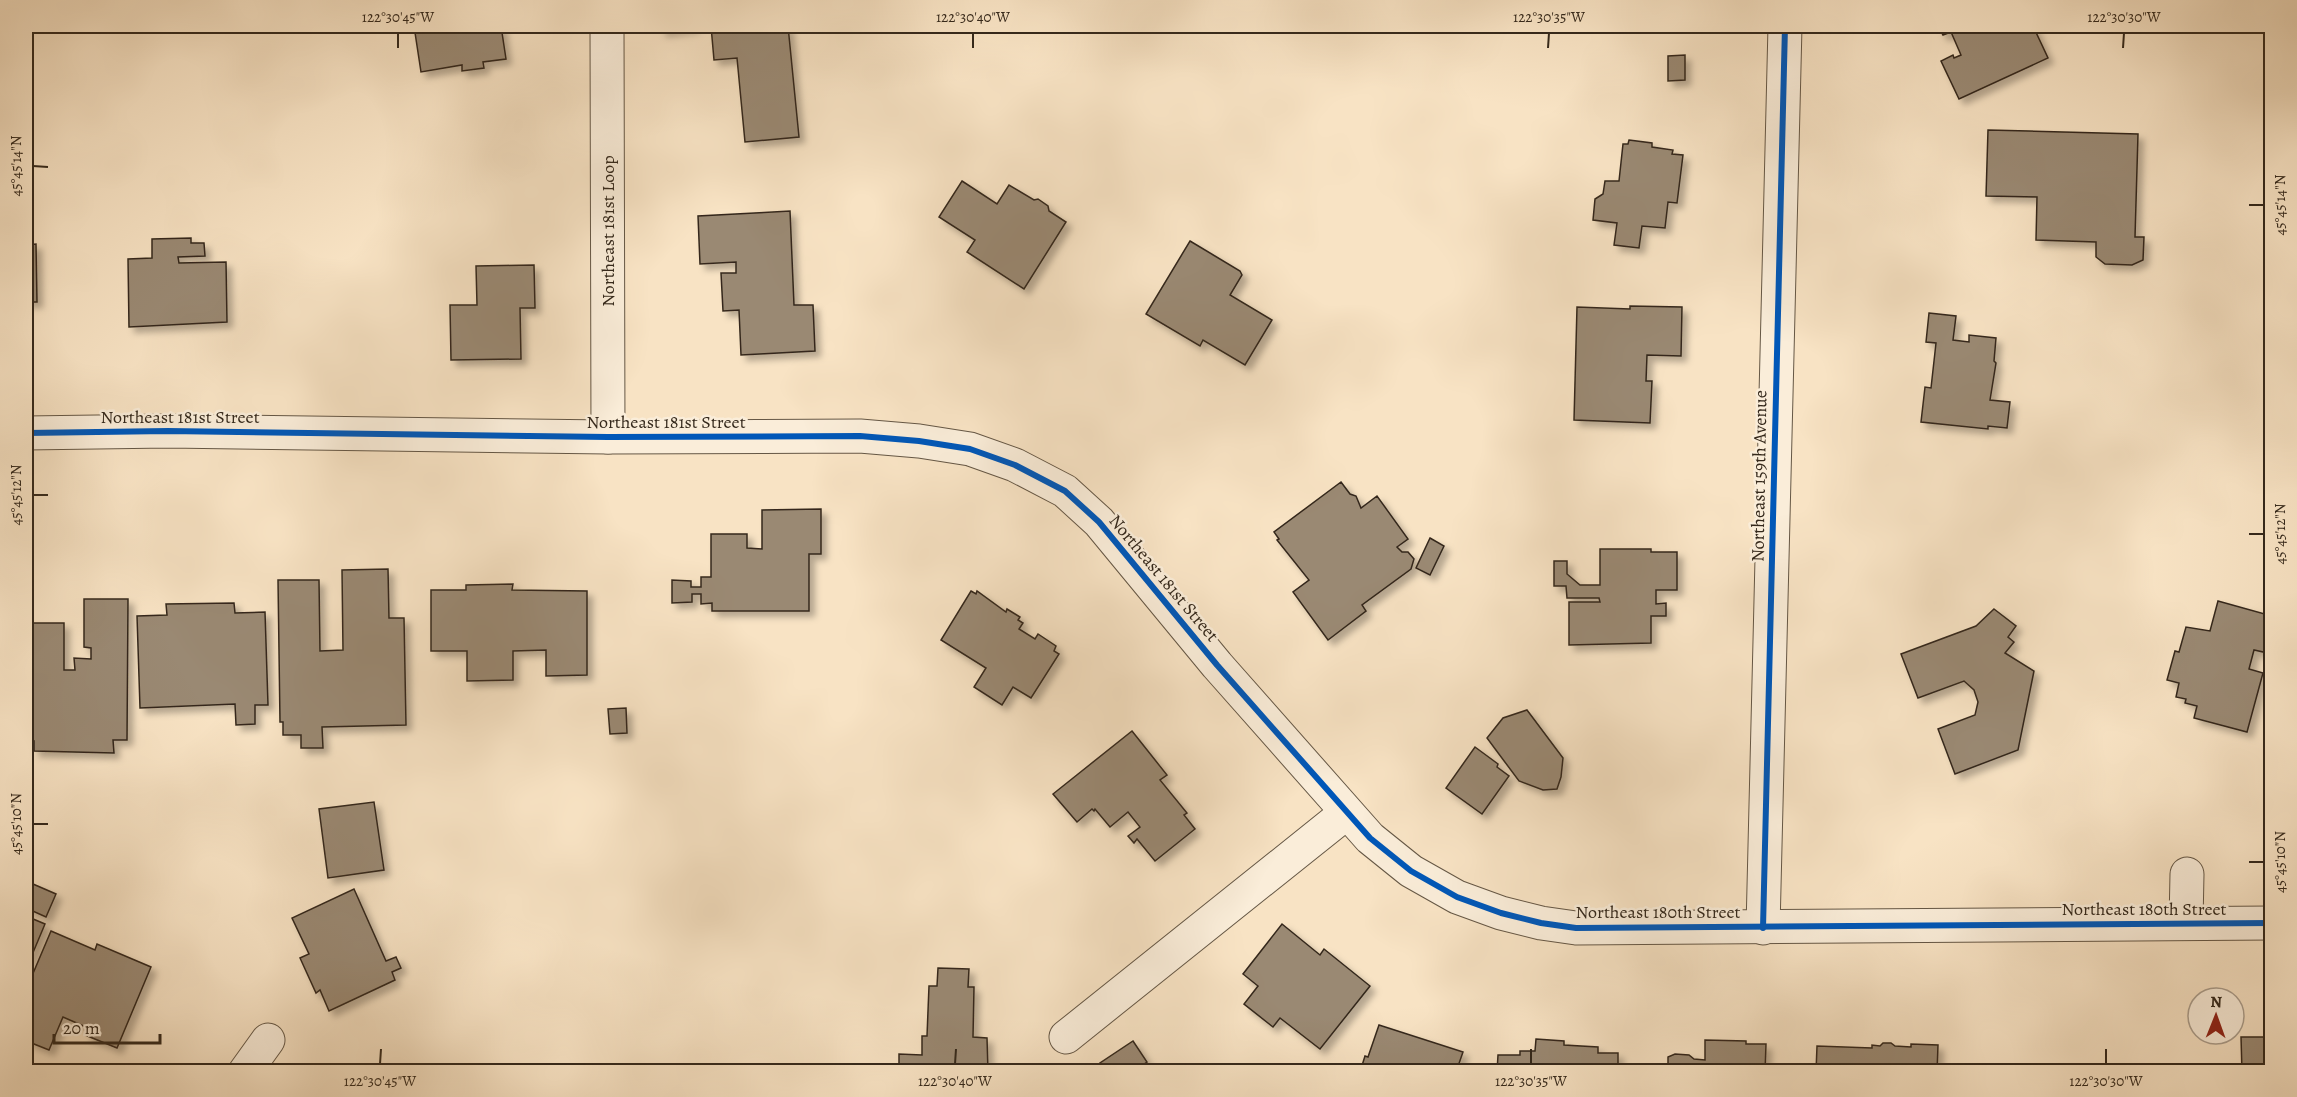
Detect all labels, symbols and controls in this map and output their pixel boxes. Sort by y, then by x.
text: 122°30'45"W [362,7,434,27]
text: 122°30'40"W [936,7,1010,27]
text: 122°30'35"W [1513,7,1585,27]
text: 122°30'30"W [2087,7,2161,27]
text: 45°45'14"N [6,135,26,196]
street label: Northeast 181st Loop [596,155,620,307]
text: 45°45'14"N [2270,174,2290,235]
street label: Northeast 159th Avenue [1746,390,1772,562]
street label: Northeast 181st Street [100,405,260,429]
street label: Northeast 181st Street [586,410,746,434]
text: 45°45'12"N [6,464,26,526]
text: 45°45'12"N [2270,503,2290,565]
street label: Northeast 181st Street [1104,509,1224,647]
text: 45°45'10"N [6,793,26,855]
text: 45°45'10"N [2270,831,2290,893]
street label: Northeast 180th Street [2061,897,2227,921]
street label: Northeast 180th Street [1575,900,1741,924]
north arrow [2186,986,2246,1046]
text: N [2210,991,2223,1013]
scale bar [54,1007,160,1045]
text: 20 m [63,1016,100,1040]
text: 122°30'45"W [344,1071,416,1091]
text: 122°30'40"W [918,1071,992,1091]
text: 122°30'35"W [1495,1071,1567,1091]
text: 122°30'30"W [2069,1071,2143,1091]

